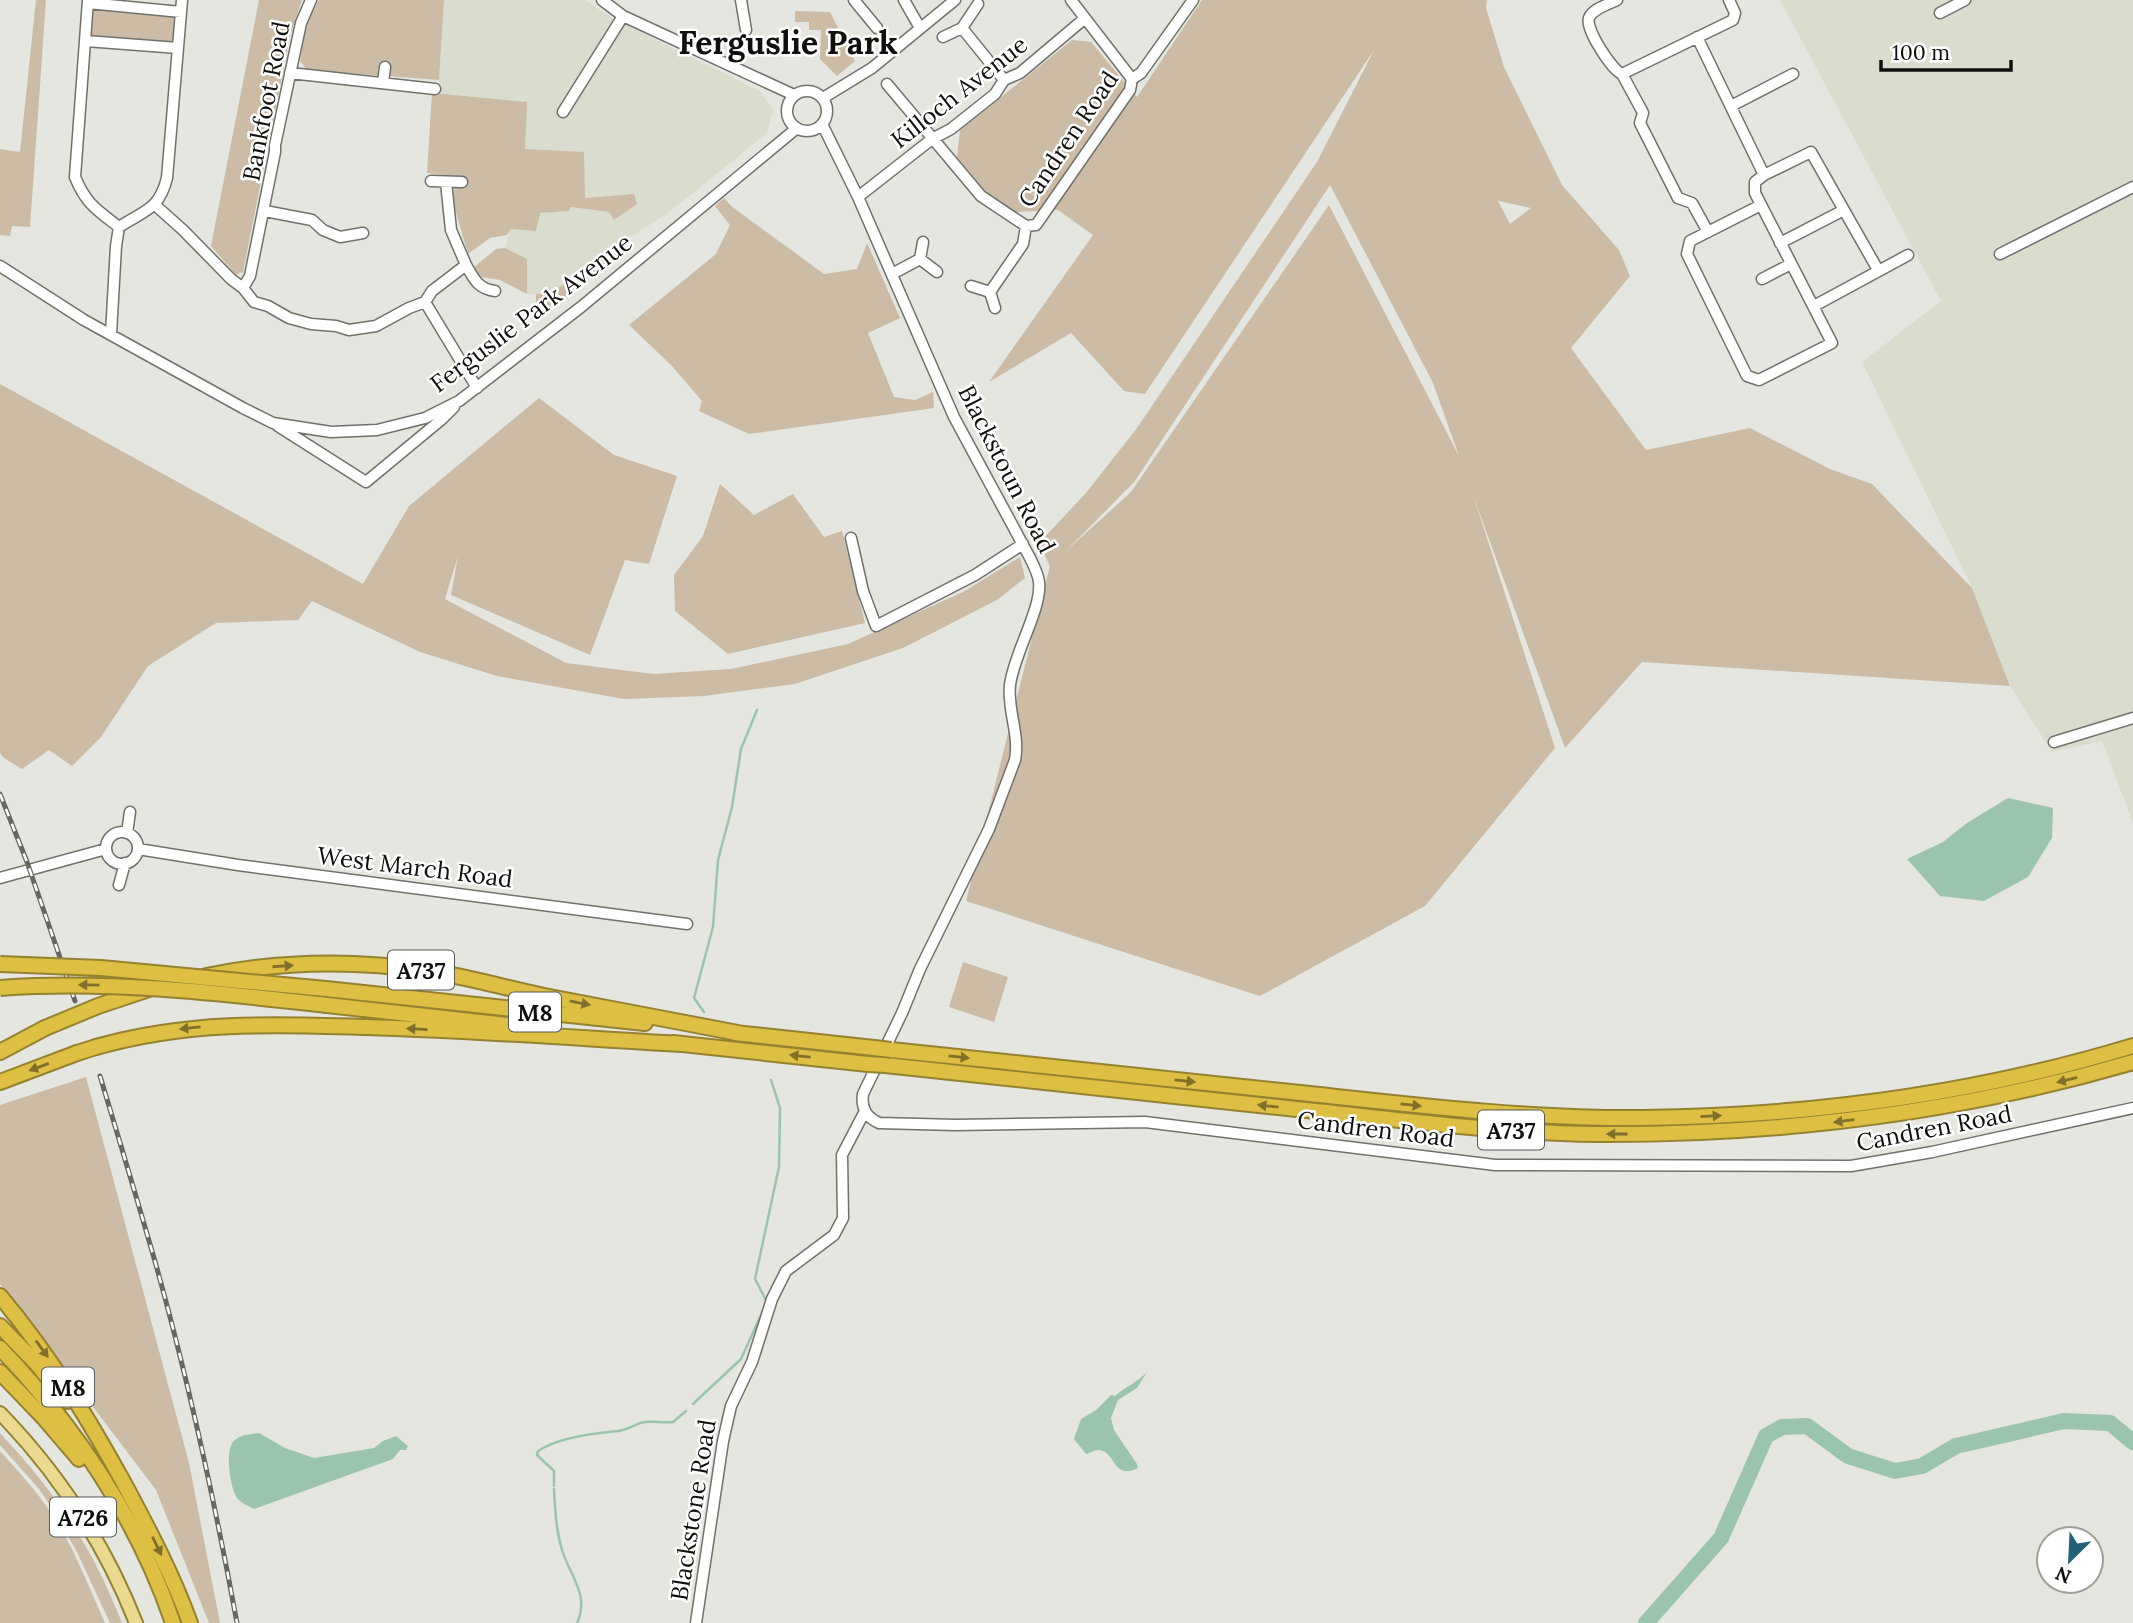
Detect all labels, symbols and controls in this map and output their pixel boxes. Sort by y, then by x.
street label: Bankfoot Road [235,18,297,184]
district label: Ferguslie Park [678,22,898,63]
scale bar [1881,28,2010,72]
street label: Killoch Avenue [884,29,1034,155]
text: 100 m [1892,39,1950,66]
street label: Candren Road [1011,65,1125,213]
street label: Ferguslie Park Avenue [424,227,638,399]
street label: Blackstoun Road [951,380,1063,558]
street label: West March Road [316,840,514,894]
road number: A737 [388,951,454,990]
one-way arrow [272,960,294,971]
one-way arrow [77,980,99,991]
road number: M8 [509,993,561,1032]
one-way arrow [569,997,591,1008]
one-way arrow [179,1023,201,1034]
one-way arrow [406,1023,428,1034]
one-way arrow [789,1051,811,1062]
one-way arrow [948,1052,970,1063]
one-way arrow [28,1062,49,1073]
one-way arrow [2056,1075,2078,1086]
one-way arrow [1174,1076,1196,1087]
street label: Candren Road [1854,1098,2014,1158]
one-way arrow [1400,1099,1422,1110]
one-way arrow [1257,1100,1279,1111]
street label: Candren Road [1296,1104,1456,1154]
road number: A737 [1478,1110,1544,1149]
one-way arrow [1701,1110,1723,1121]
one-way arrow [1832,1115,1854,1126]
one-way arrow [1605,1128,1627,1140]
one-way arrow [35,1340,49,1358]
road number: M8 [42,1368,94,1406]
street label: Blackstone Road [663,1417,723,1603]
road number: A726 [50,1498,116,1536]
north arrow [2035,1525,2105,1595]
one-way arrow [151,1536,163,1556]
text: N [2051,1561,2075,1589]

